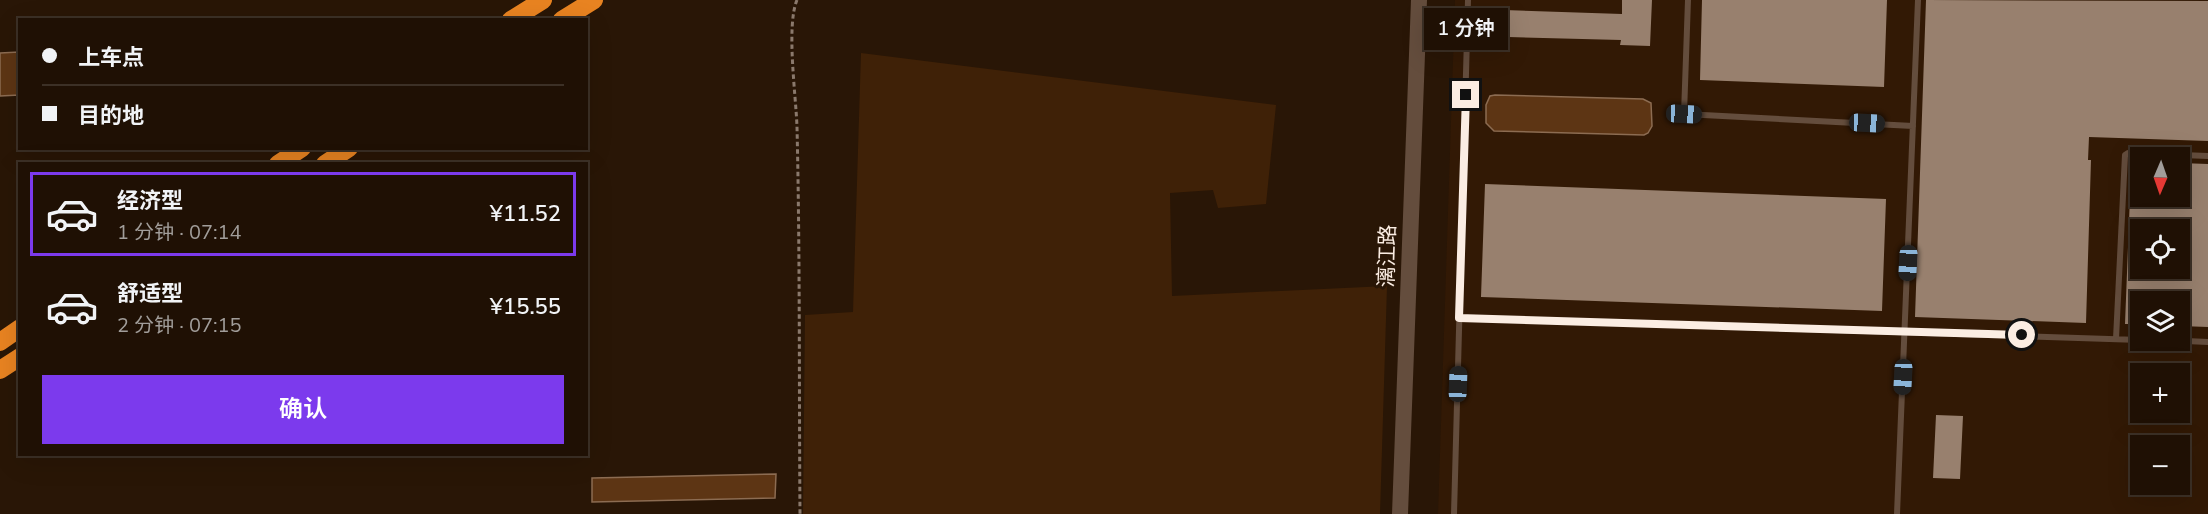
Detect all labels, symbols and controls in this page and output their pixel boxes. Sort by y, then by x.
callout: 1 分钟 [1424,8,1508,50]
text: 1 分钟 [1437,15,1495,42]
text: 上车点 [78,43,144,73]
route end [1452,81,1479,108]
text: 目的地 [78,101,144,131]
car [1666,104,1702,124]
car [1849,113,1885,133]
north arrow [2130,147,2190,207]
map controls [2130,147,2190,495]
text: 经济型 [117,186,183,216]
icon: car [45,187,99,241]
text: ¥11.52 [490,199,561,229]
text: 1 分钟 · 07:14 [117,219,242,246]
button: locate [2130,219,2190,279]
street label: 漓江路 [1372,224,1402,288]
car [1898,245,1918,281]
text: 舒适型 [117,279,183,309]
icon: car [45,280,99,334]
button: layers [2130,291,2190,351]
text: ¥15.55 [490,292,561,322]
text: 2 分钟 · 07:15 [117,312,242,339]
route start [2008,321,2035,348]
car [1893,359,1913,395]
button: + [2130,363,2190,423]
car [1448,366,1468,402]
button: 确认 [42,375,564,444]
button: − [2130,435,2190,495]

